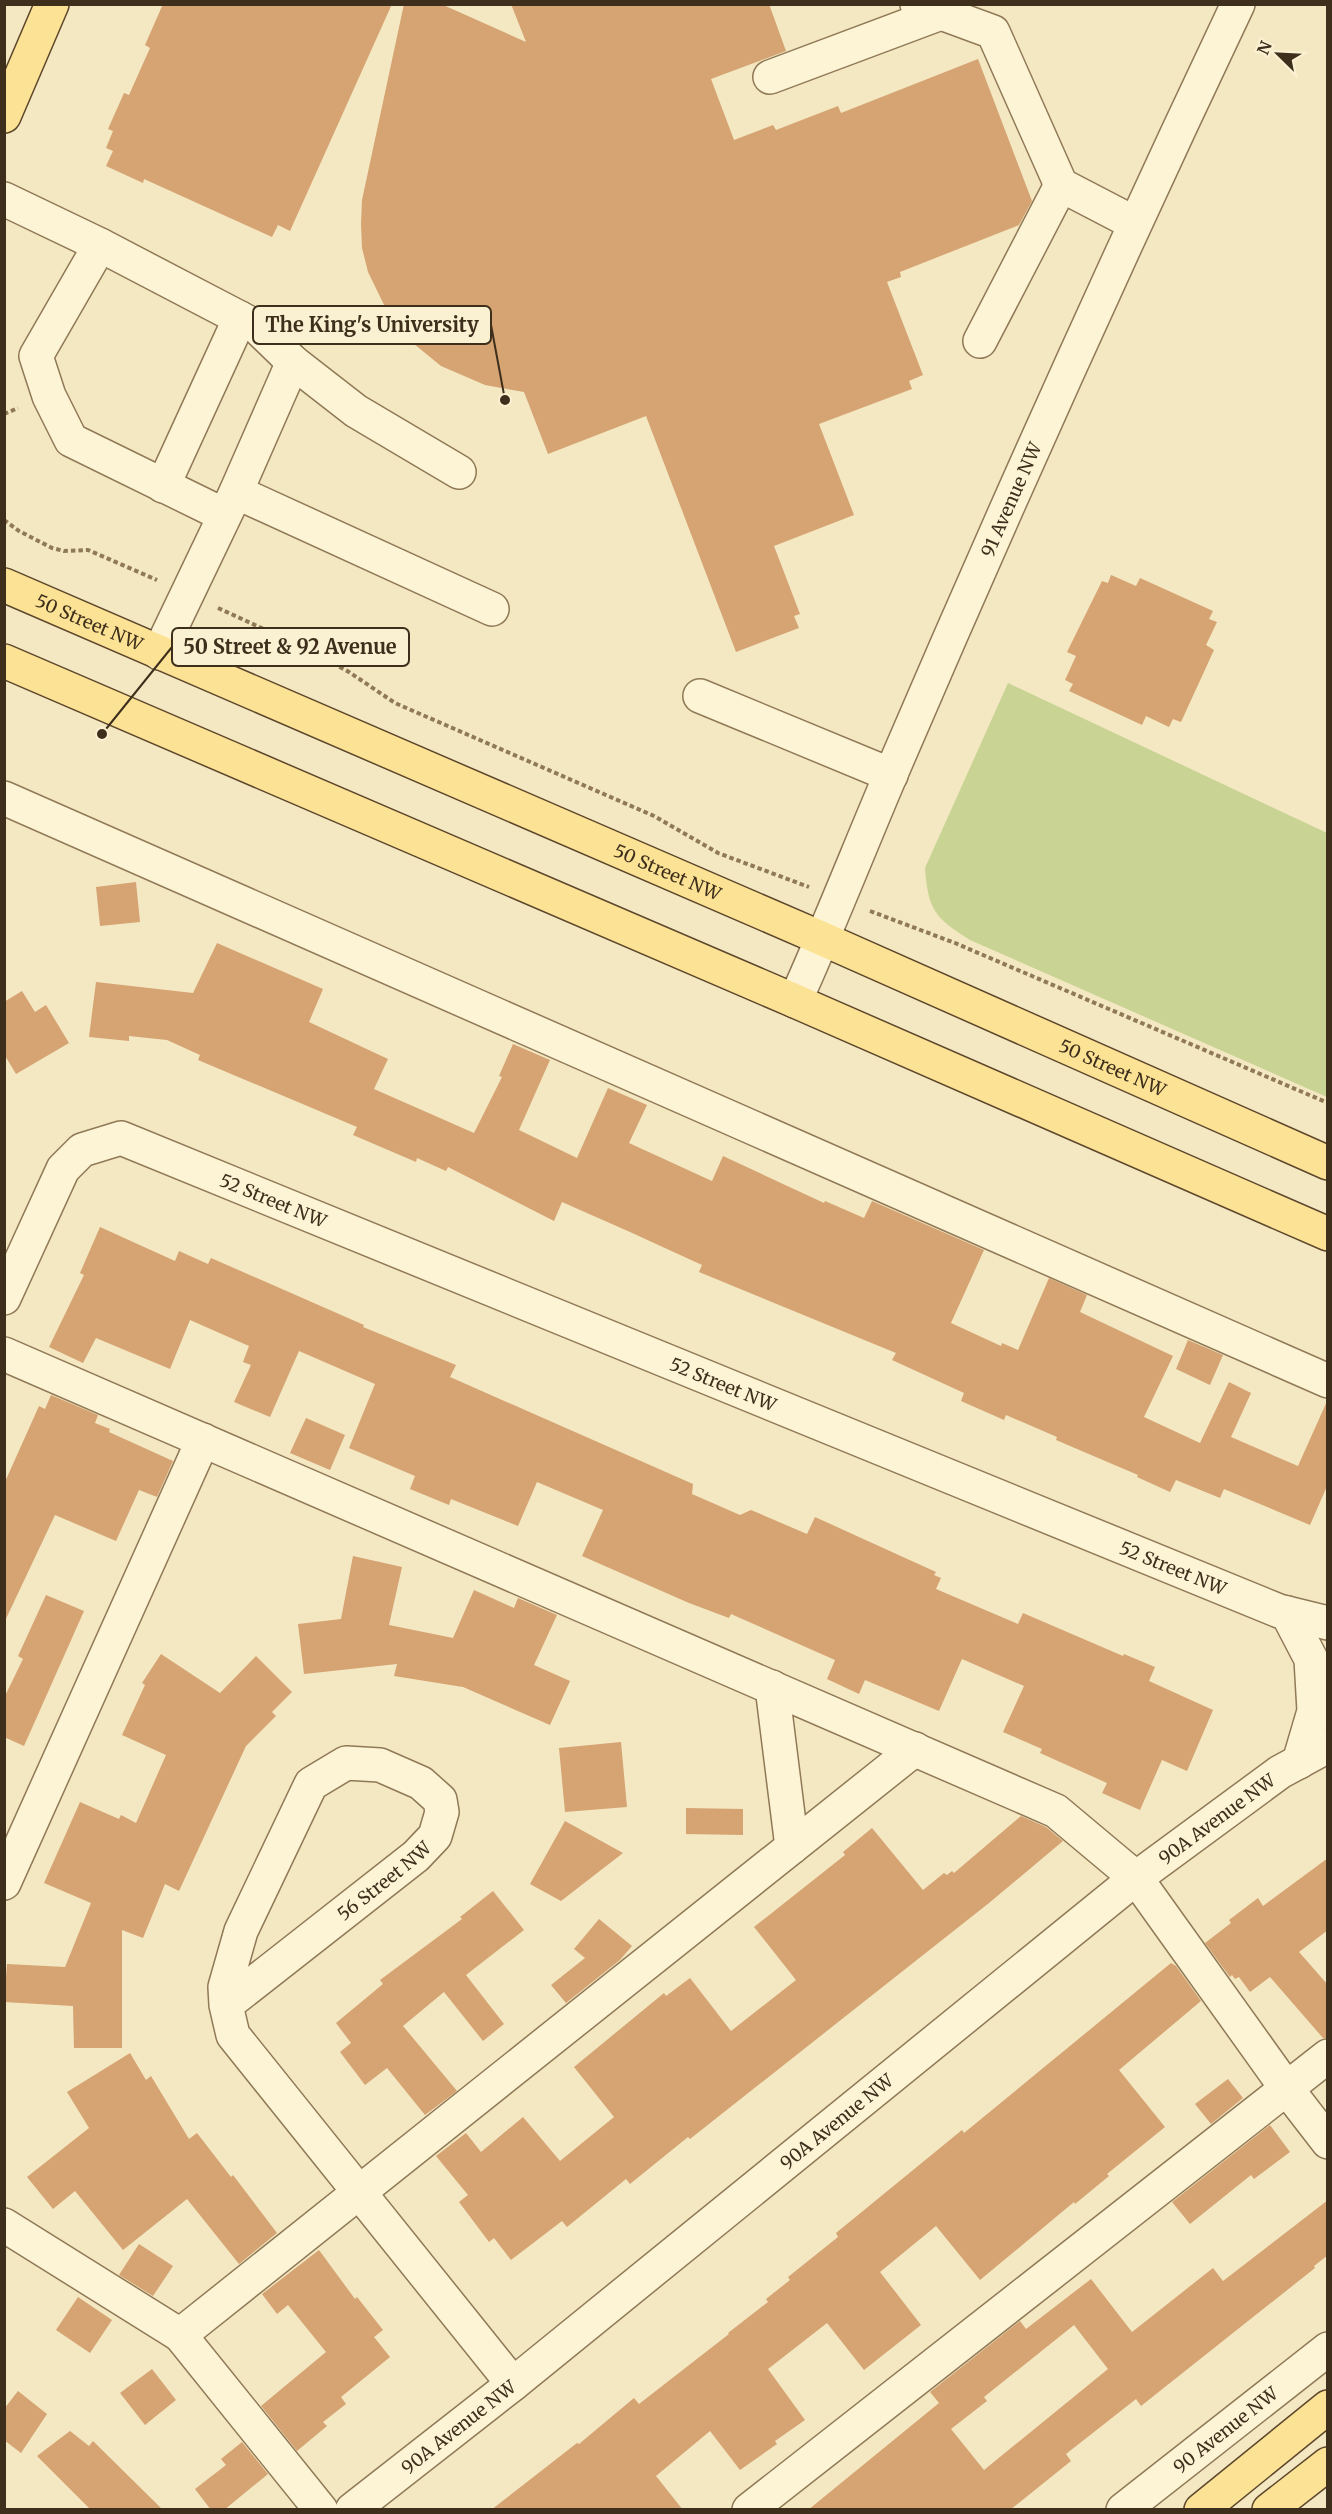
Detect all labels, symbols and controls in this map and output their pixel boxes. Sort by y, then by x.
north arrow [1248,24,1308,84]
text: N [1253,38,1276,58]
callout: The King's University [253,306,491,344]
text: The King's University [265,312,479,337]
street label: 91 Avenue NW [975,438,1047,560]
street label: 50 Street NW [32,589,147,656]
callout: 50 Street & 92 Avenue [172,628,409,666]
text: 50 Street & 92 Avenue [183,634,397,659]
street label: 50 Street NW [611,839,726,906]
street label: 50 Street NW [1056,1034,1171,1102]
street label: 52 Street NW [217,1168,331,1233]
street label: 52 Street NW [666,1352,781,1416]
street label: 52 Street NW [1116,1536,1231,1600]
street label: 90A Avenue NW [1154,1768,1280,1869]
street label: 56 Street NW [332,1835,436,1925]
street label: 90A Avenue NW [775,2068,898,2174]
street label: 90A Avenue NW [396,2374,521,2479]
street label: 90 Avenue NW [1168,2381,1283,2478]

